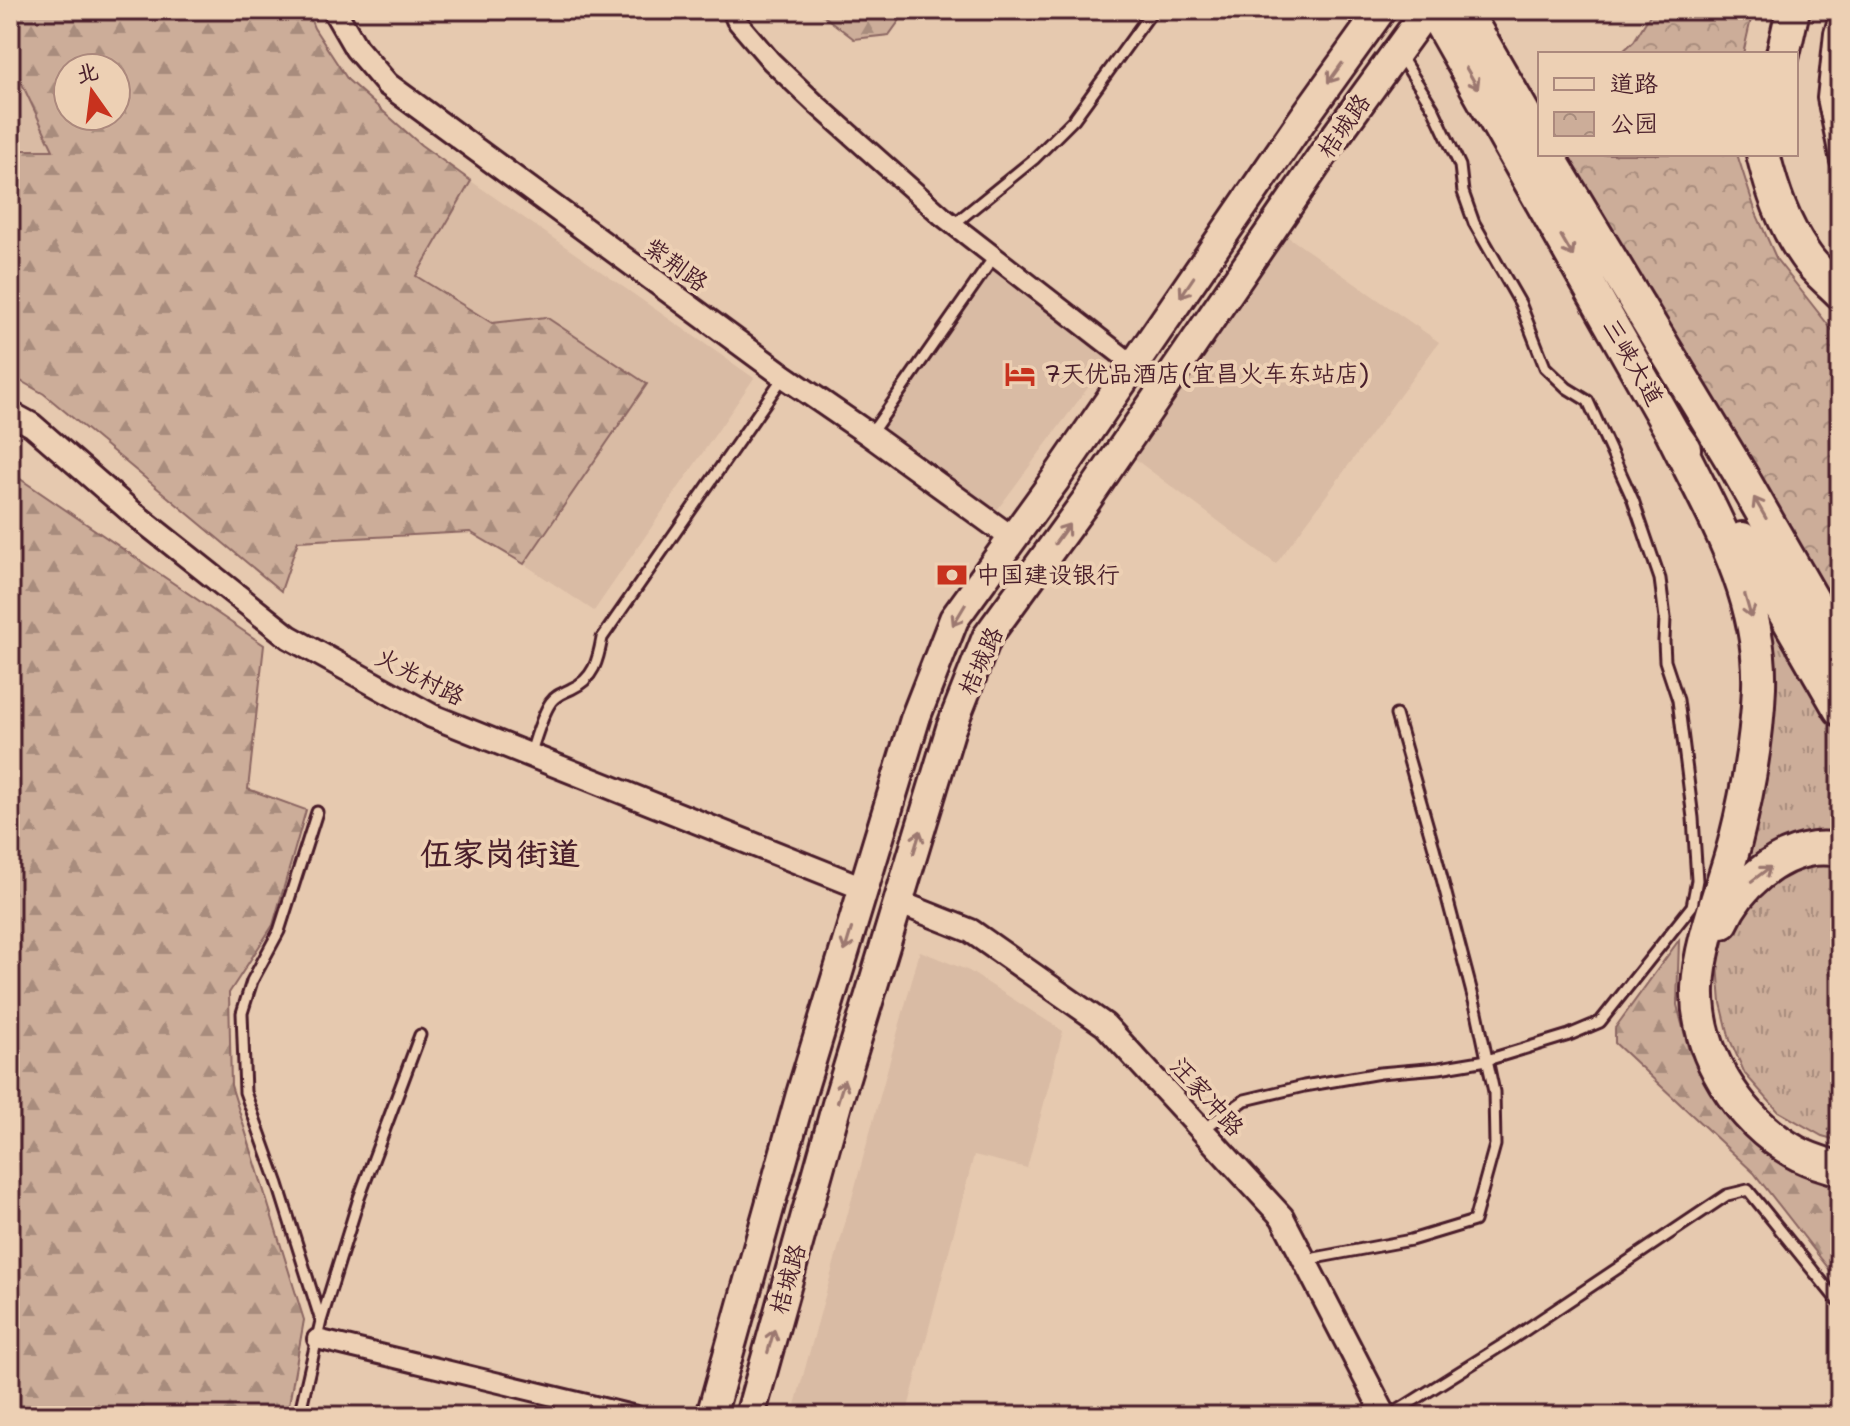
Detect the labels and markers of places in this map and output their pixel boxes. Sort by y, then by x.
hotel icon: 7天优品酒店(宜昌火车东站店) [1003,357,1037,391]
place label: 7天优品酒店(宜昌火车东站店) [1044,358,1369,390]
bank icon: 中国建设银行 [935,558,969,592]
place label: 中国建设银行 [976,559,1120,591]

